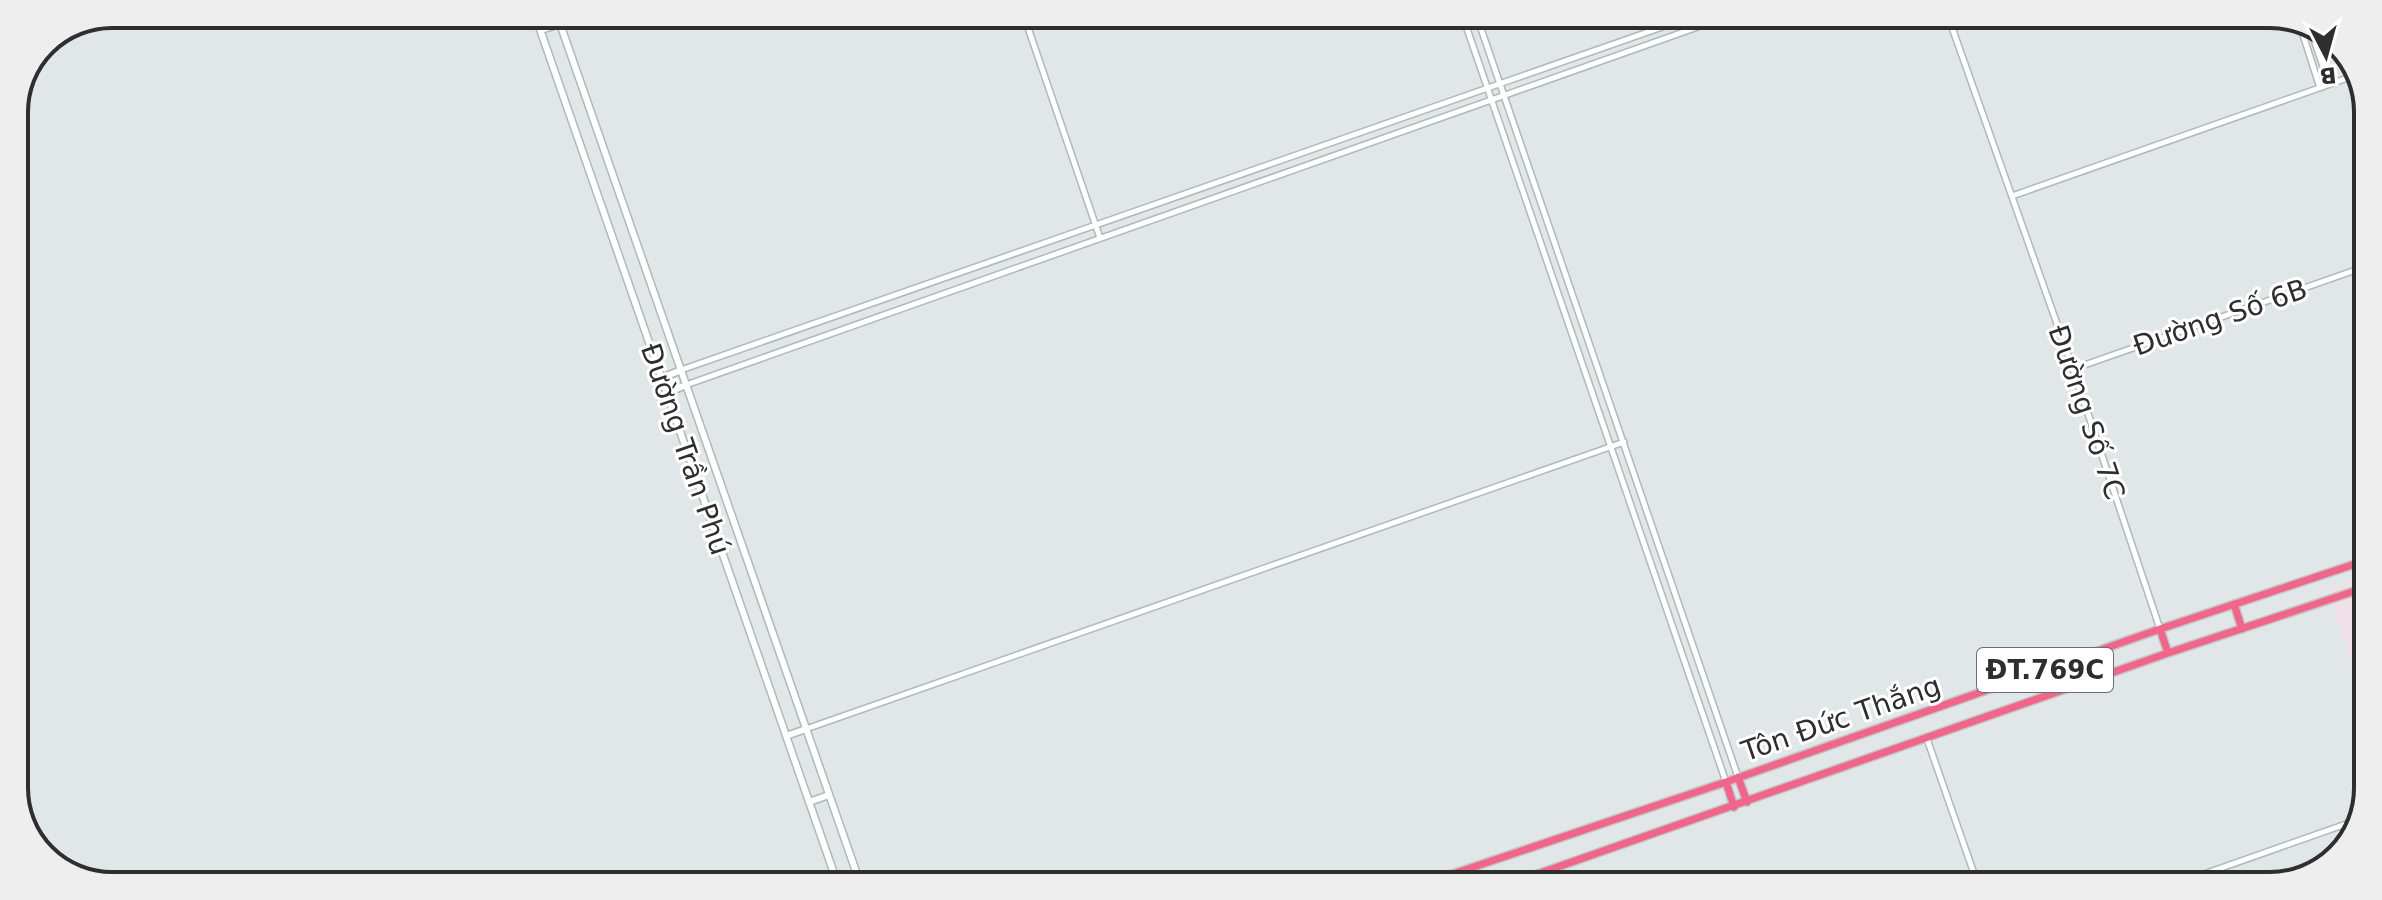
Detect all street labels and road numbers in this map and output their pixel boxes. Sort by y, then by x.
street label: Đường Số 6B [2129,272,2311,363]
street label: Đường Số 7C [2041,321,2132,504]
street label: Đường Trần Phú [634,339,737,559]
road number: ĐT.769C [1977,648,2113,692]
street label: Tôn Đức Thắng [1736,669,1945,768]

